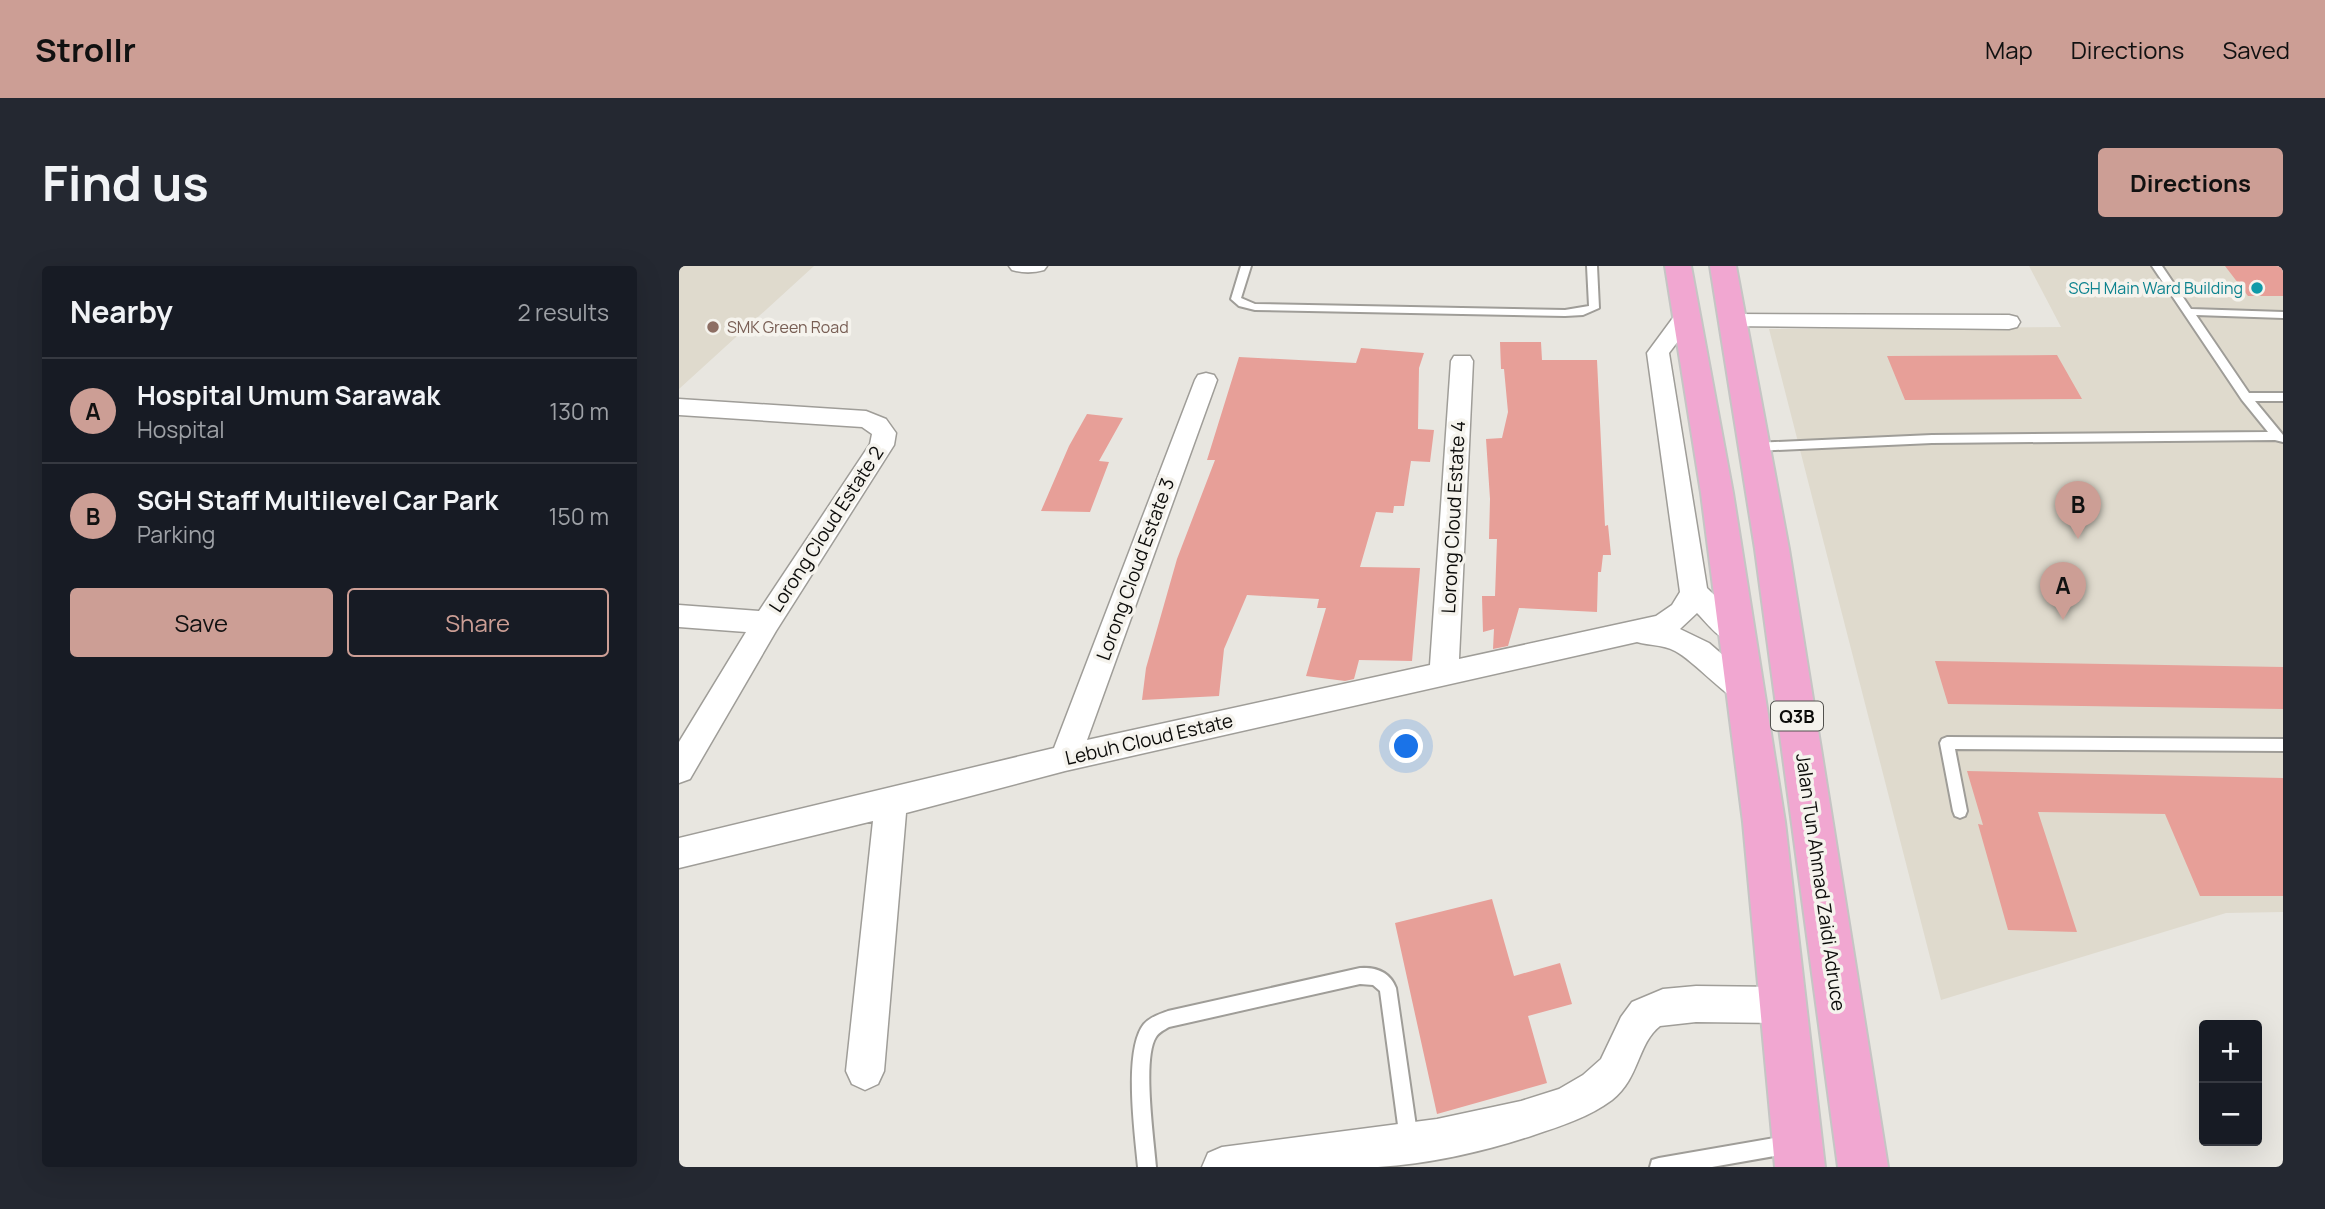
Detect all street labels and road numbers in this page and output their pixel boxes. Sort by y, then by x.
street label: Lorong Cloud Estate 4 [1435,420,1471,614]
street label: Lorong Cloud Estate 2 [763,441,889,617]
street label: Lorong Cloud Estate 3 [1090,474,1180,664]
road number: Q3B [1771,702,1823,730]
street label: Lebuh Cloud Estate [1063,707,1235,771]
street label: Jalan Tun Ahmad Zaidi Adruce [1790,751,1852,1013]

